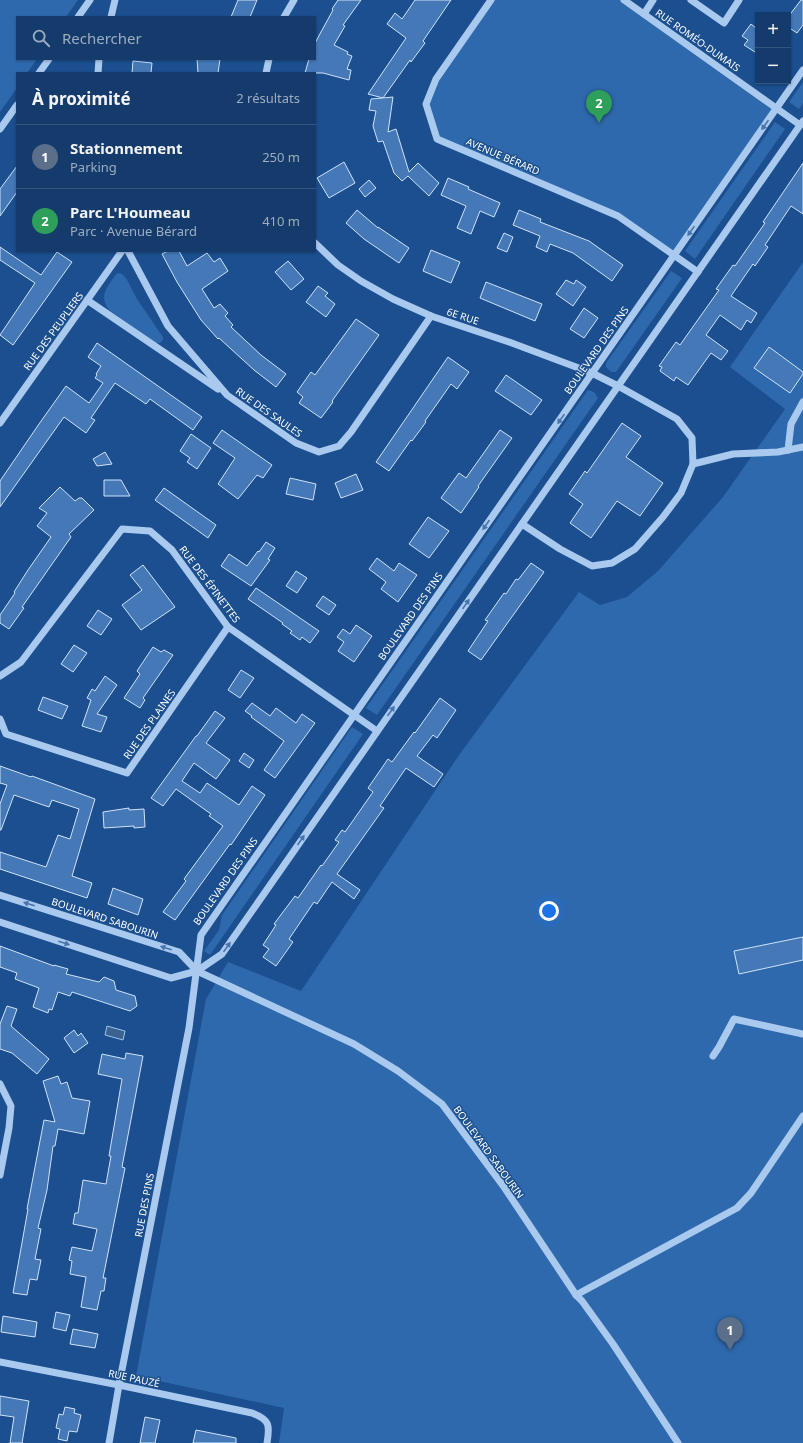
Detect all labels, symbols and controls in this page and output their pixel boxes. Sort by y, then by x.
street label: RUE ROMÉO-DUMAIS [653,5,744,75]
map controls [755,12,791,84]
button: + [755,12,791,48]
search box [16,16,316,60]
icon: search [30,27,52,49]
text: Rechercher [62,28,142,48]
button: − [755,48,791,84]
text: À proximité [32,87,131,110]
text: 2 résultats [236,89,300,107]
pin: 2 [586,90,612,123]
one-way arrow [761,119,769,130]
street label: AVENUE BÉRARD [464,134,542,178]
text: Stationnement [70,138,182,158]
text: 1 [41,148,49,166]
text: 250 m [262,148,300,166]
text: Parking [70,158,117,176]
text: Parc L'Houmeau [70,202,190,222]
text: 2 [41,212,49,230]
text: 410 m [262,212,300,230]
text: Parc · Avenue Bérard [70,222,197,240]
one-way arrow [687,226,695,237]
street label: RUE DES PEUPLIERS [20,289,86,373]
street label: BOULEVARD DES PINS [560,303,632,397]
street label: 6E RUE [445,304,481,328]
street label: RUE DES SAULES [233,384,305,440]
one-way arrow [557,413,565,424]
one-way arrow [482,520,490,530]
street label: RUE DES ÉPINETTES [176,543,244,626]
street label: BOULEVARD DES PINS [374,569,446,663]
one-way arrow [462,599,470,609]
street label: RUE DES PLAINES [120,686,179,762]
one-way arrow [387,705,395,716]
street label: BOULEVARD DES PINS [189,834,261,928]
one-way arrow [297,835,305,845]
street label: BOULEVARD SABOURIN [50,894,160,942]
one-way arrow [23,901,35,907]
your location [539,901,559,921]
one-way arrow [58,940,70,946]
one-way arrow [223,942,231,952]
one-way arrow [160,945,172,951]
street label: BOULEVARD SABOURIN [451,1103,527,1201]
street label: RUE DES PINS [131,1171,157,1238]
pin: 1 [717,1317,743,1350]
street label: RUE PAUZÉ [107,1366,161,1390]

